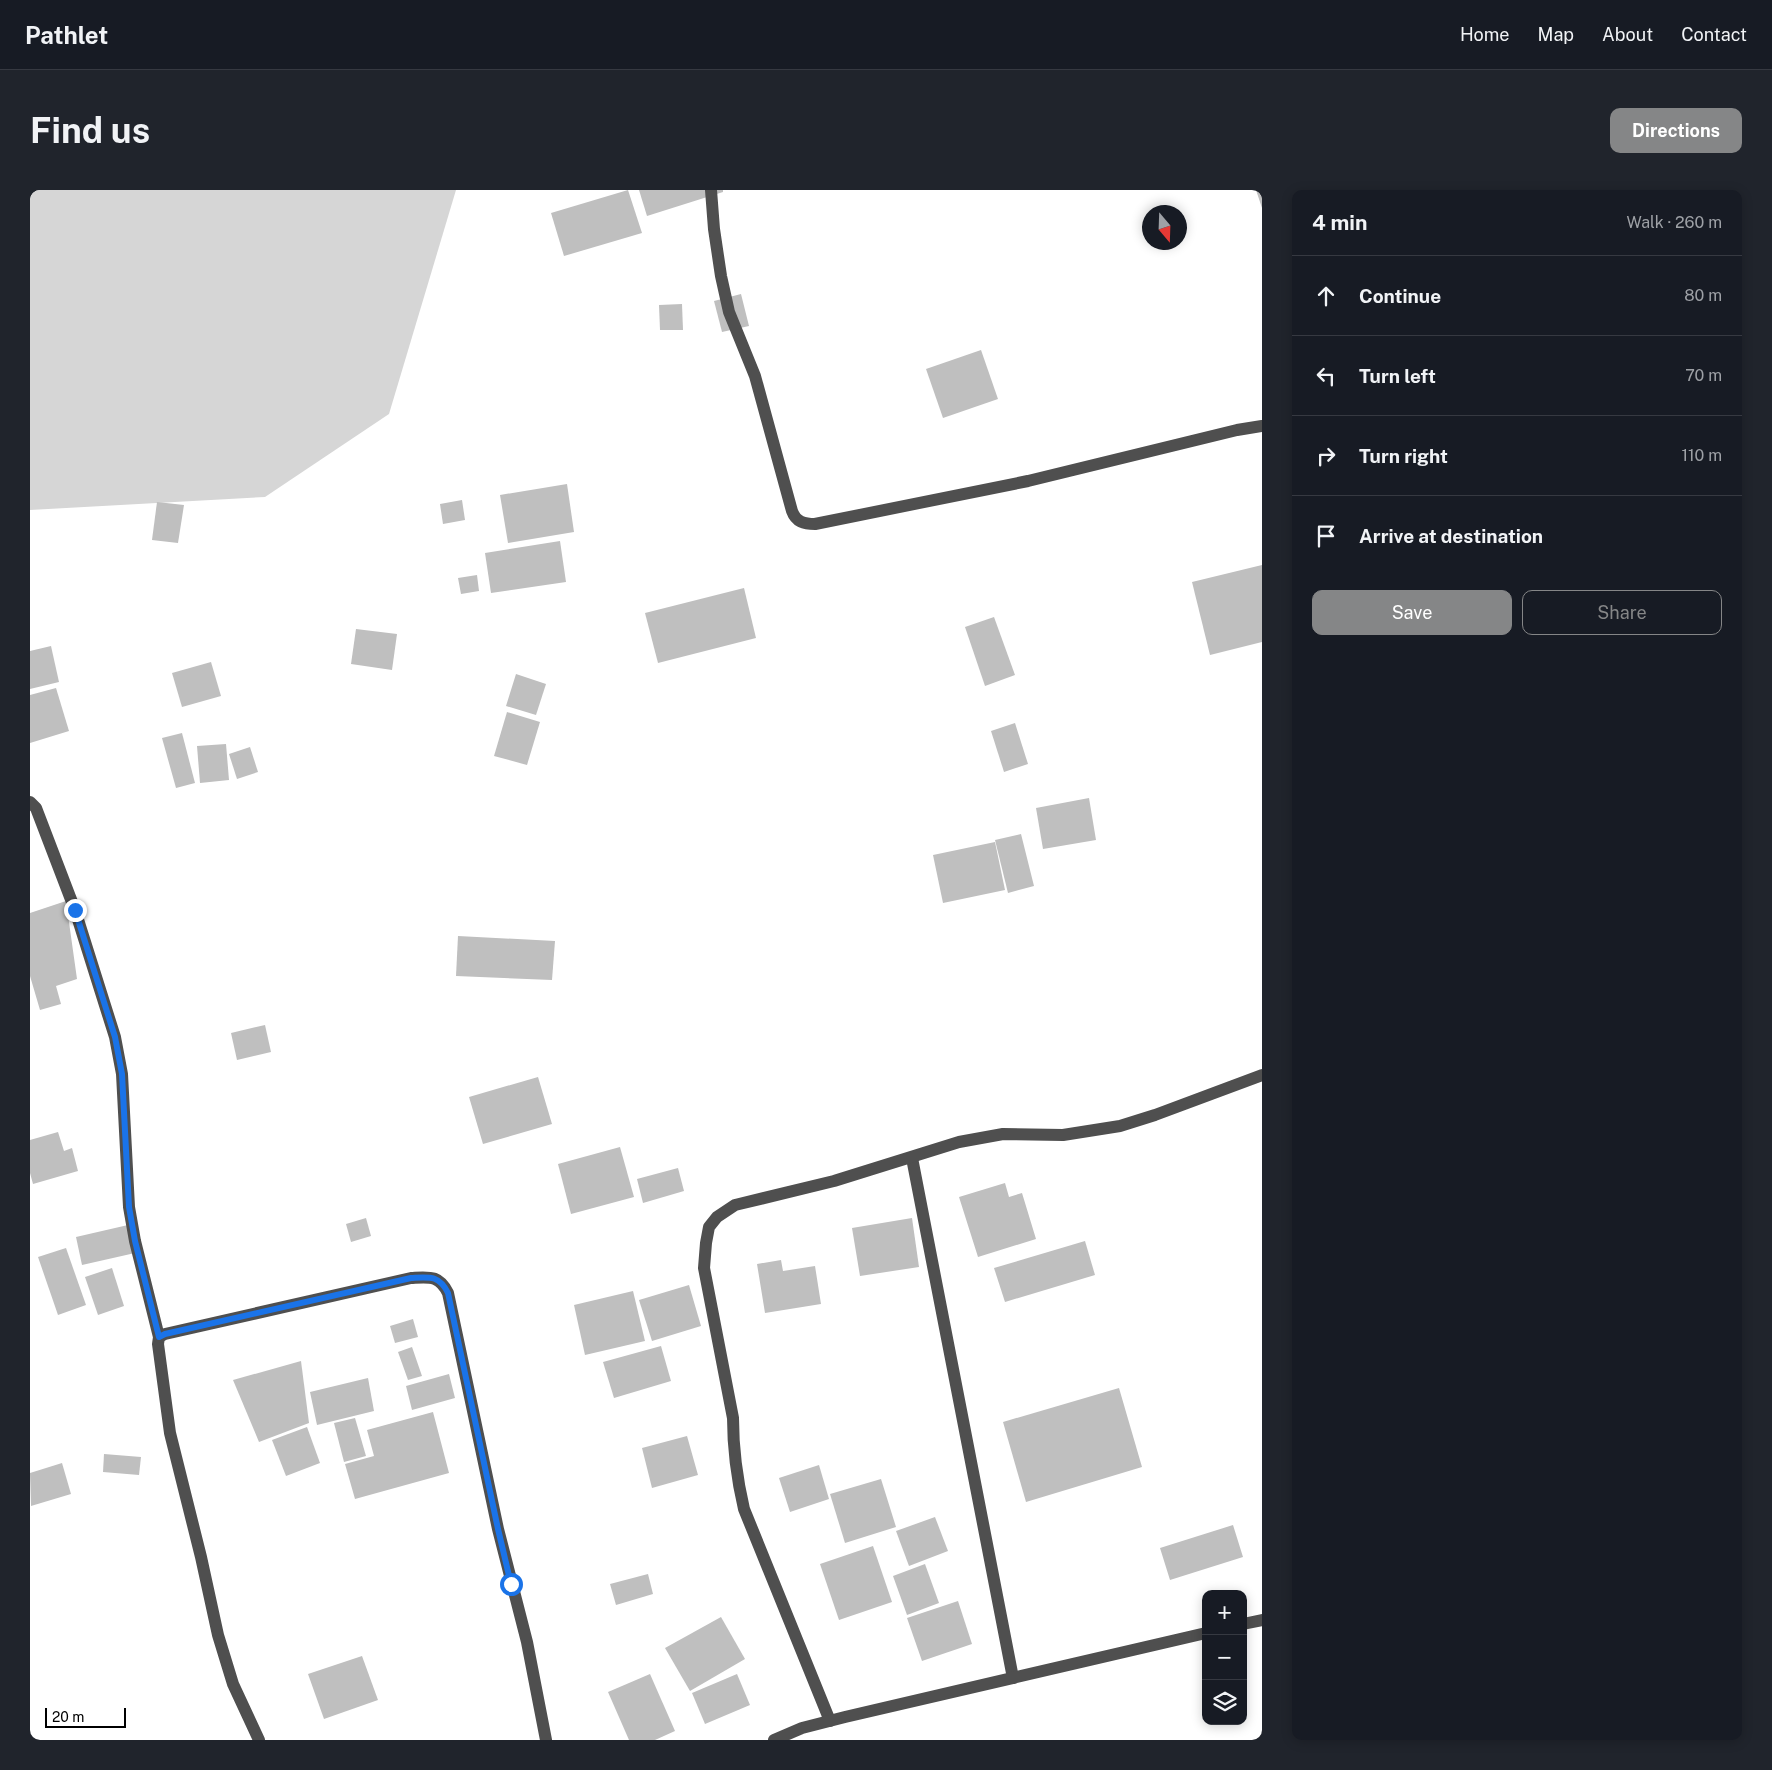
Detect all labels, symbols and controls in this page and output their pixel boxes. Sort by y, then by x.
text: Pathlet [25,21,108,49]
text: Home [1460,24,1510,45]
text: Map [1538,24,1574,45]
text: About [1602,24,1653,45]
text: Contact [1681,24,1747,45]
button: Directions [1610,108,1742,153]
text: Find us [30,110,150,151]
north arrow [1142,205,1187,250]
text: 4 min [1312,210,1367,235]
text: Walk · 260 m [1627,213,1722,232]
icon: ahead [1312,282,1340,310]
text: Continue [1359,285,1441,307]
text: 80 m [1684,286,1722,305]
icon: left [1312,362,1340,390]
text: Turn left [1359,365,1436,387]
text: 70 m [1685,366,1722,385]
icon: right [1312,442,1340,470]
text: Turn right [1359,445,1448,467]
text: 110 m [1681,446,1722,465]
icon: arrive [1312,522,1340,550]
text: Arrive at destination [1359,525,1543,547]
button: Save [1312,590,1512,635]
button: Share [1522,590,1722,635]
route end [64,899,87,922]
route start [500,1573,523,1596]
map controls [1202,1590,1247,1725]
button: + [1202,1590,1247,1635]
button: − [1202,1635,1247,1680]
button: layers [1202,1680,1247,1725]
scale bar [45,1705,126,1728]
text: 20 m [52,1709,84,1725]

